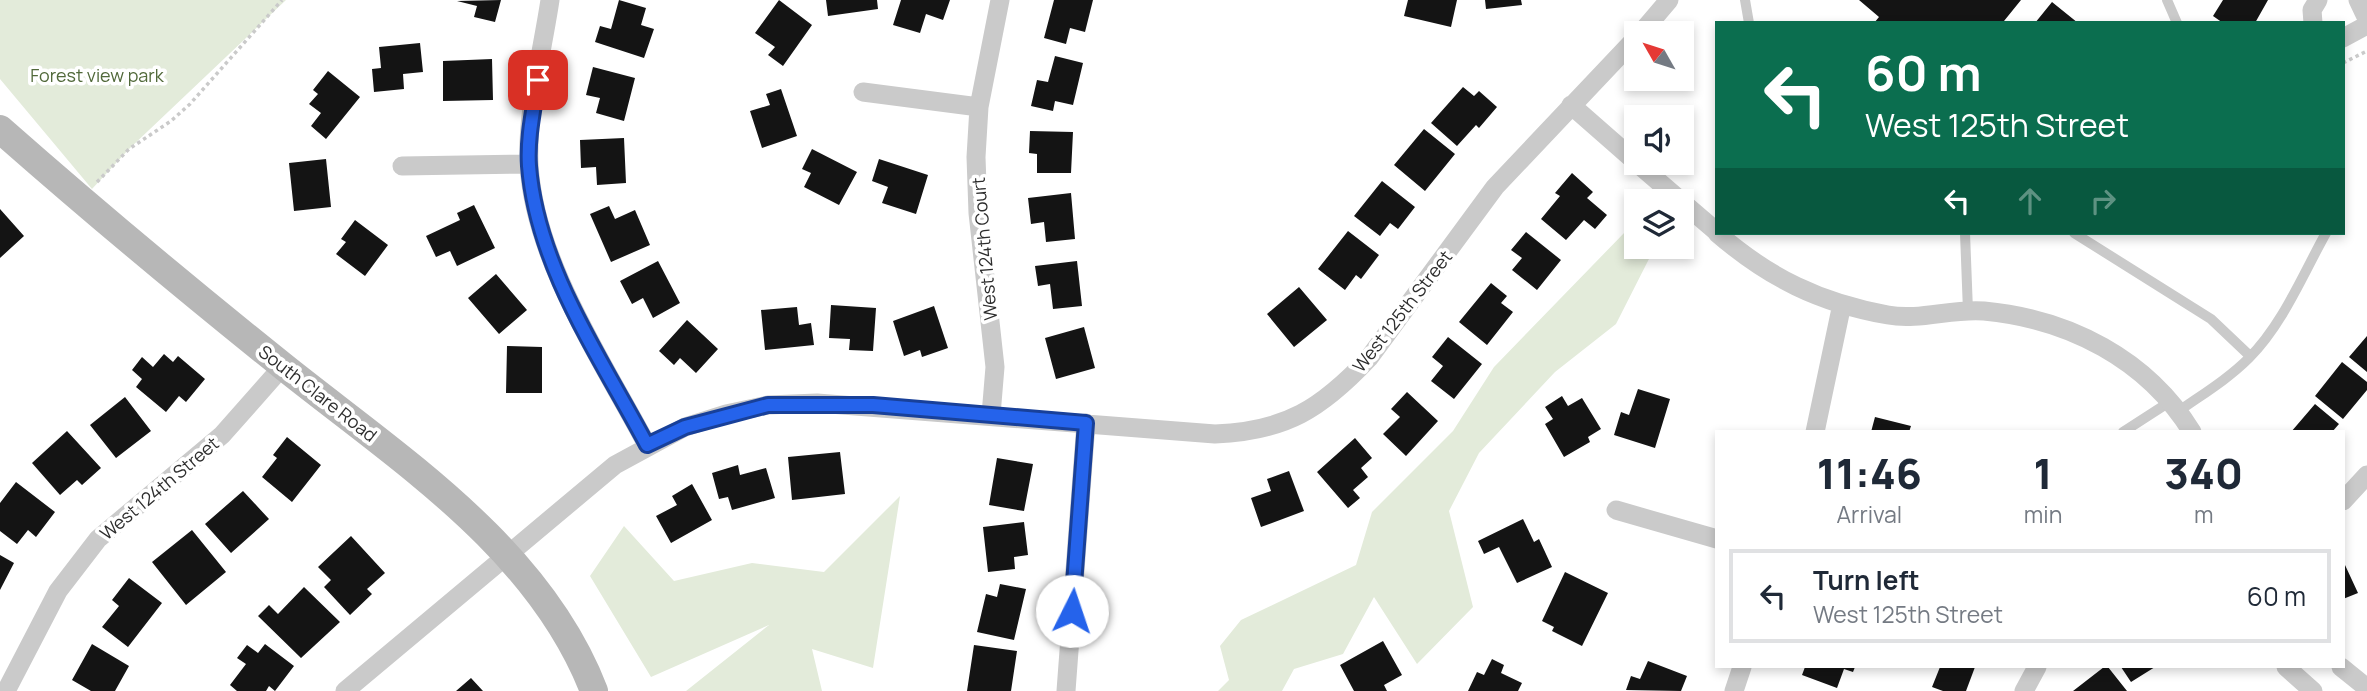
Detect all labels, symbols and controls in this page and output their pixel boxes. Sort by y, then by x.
north arrow [1624,21,1694,91]
map controls [1624,21,1694,259]
text: 60 m [1865,39,1982,106]
icon: left [1750,49,1841,140]
pin [508,50,568,110]
icon: arrive [519,61,557,99]
park label: Forest view park [30,63,165,87]
text: West 125th Street [1865,103,2129,147]
button: sound [1624,105,1694,175]
street label: West 124th Court [966,176,1002,322]
icon: left [1938,182,1976,220]
icon: ahead [2011,182,2049,220]
icon: right [2084,182,2122,220]
button: layers [1624,189,1694,259]
street label: West 125th Street [1347,245,1457,377]
street label: South Clare Road [254,339,382,447]
street label: West 124th Street [94,431,224,545]
text: 11:46 [1817,444,1922,502]
text: 1 [2034,444,2053,502]
text: 340 [2164,444,2243,502]
text: Arrival [1837,498,1902,530]
text: min [2024,498,2062,530]
text: m [2194,498,2213,530]
text: Turn left [1813,562,1920,598]
position arrow [1035,574,1109,648]
icon: left [1754,577,1792,615]
text: 60 m [2247,578,2306,614]
text: West 125th Street [1813,598,2003,630]

